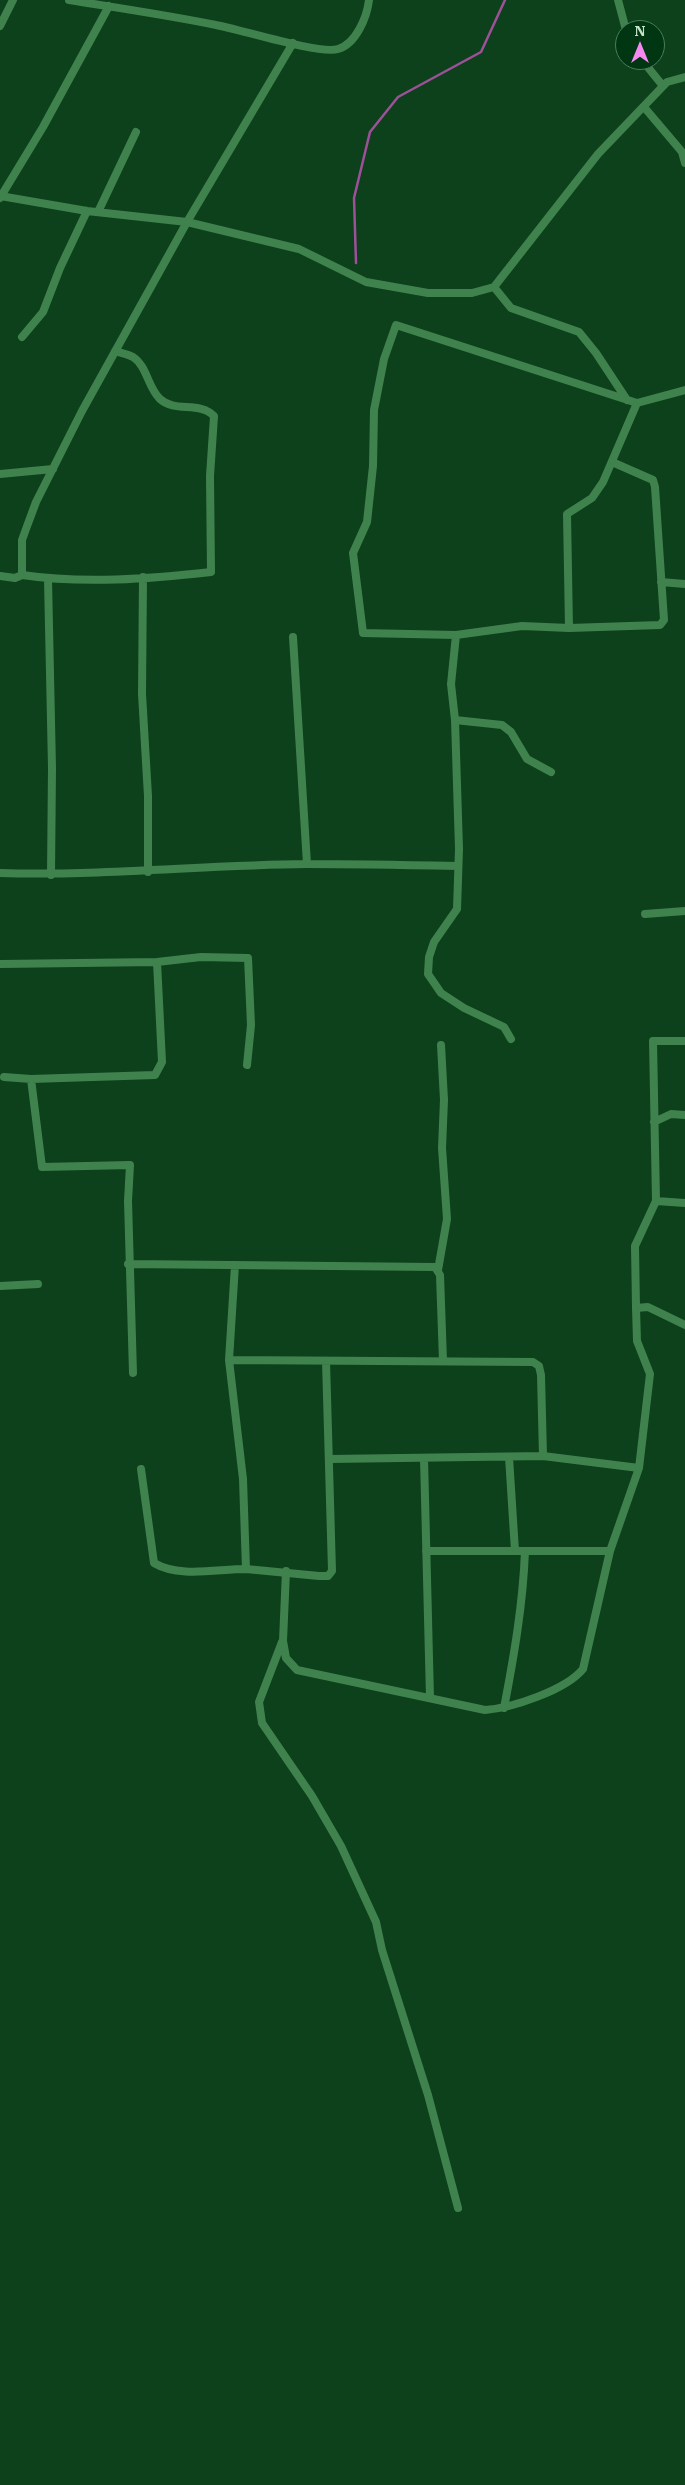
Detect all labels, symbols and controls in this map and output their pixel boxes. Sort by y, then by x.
north arrow [615,20,665,70]
text: N [634,22,646,40]

